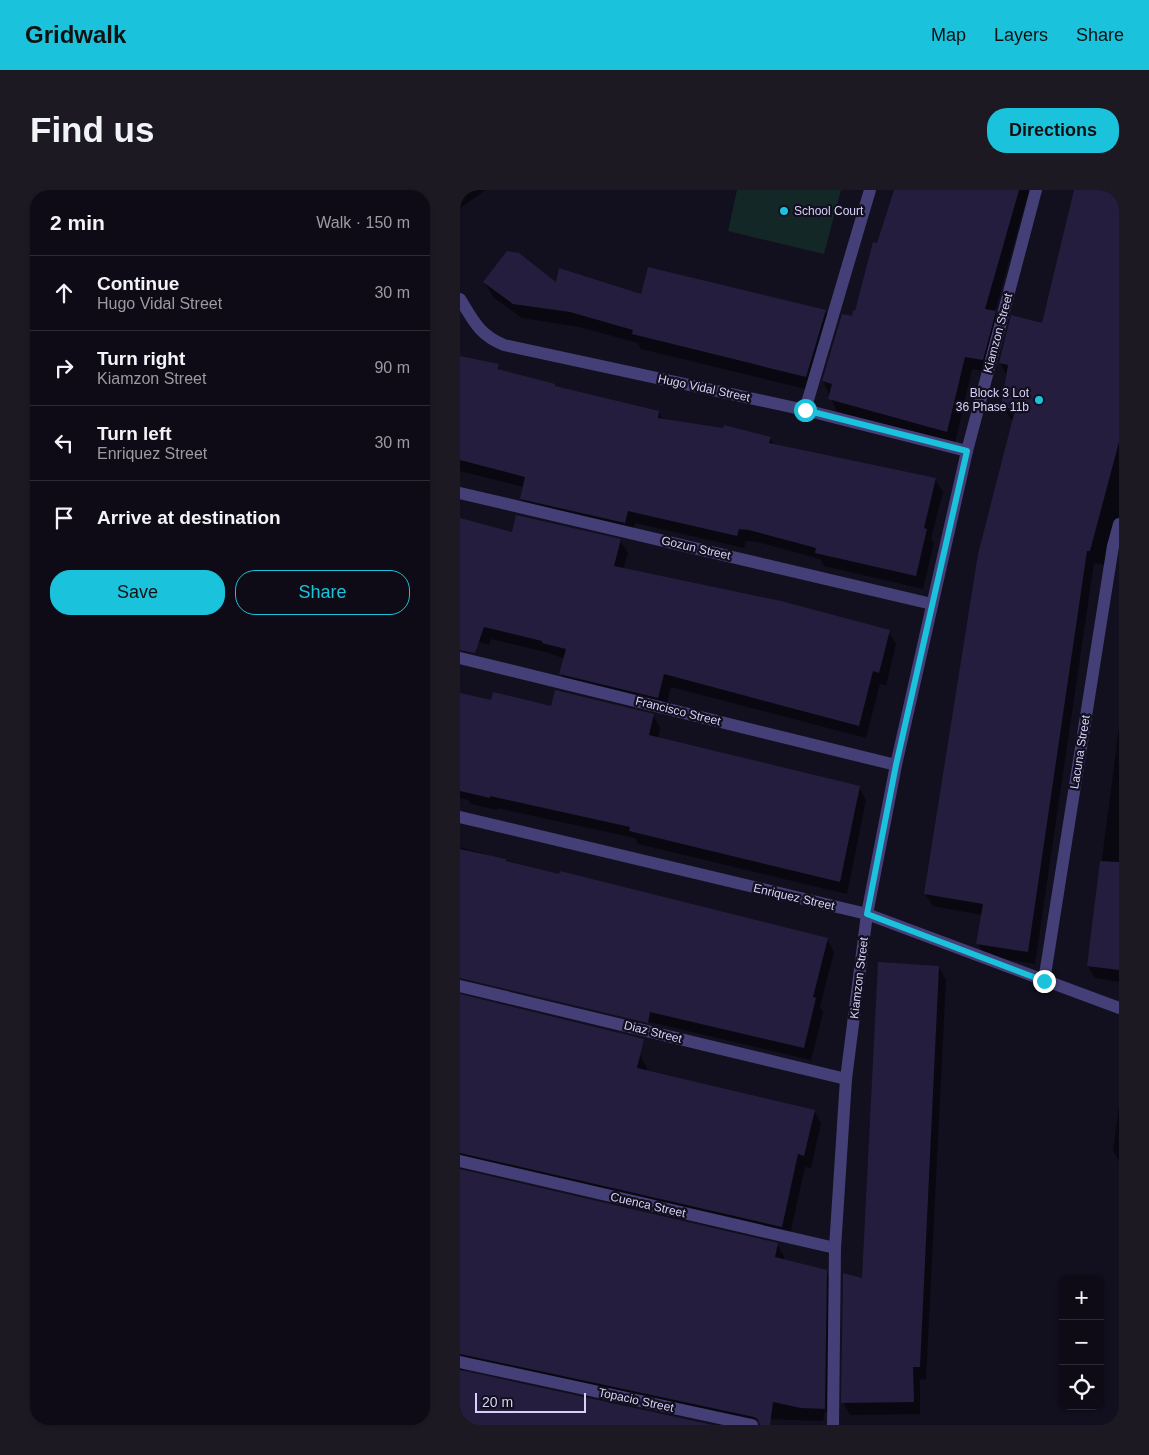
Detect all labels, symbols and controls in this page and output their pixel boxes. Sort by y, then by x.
text: Gridwalk [25,21,126,48]
text: Map [931,25,966,45]
text: Layers [994,25,1048,45]
text: Share [1076,25,1124,45]
button: Directions [987,108,1119,153]
text: Find us [30,110,154,149]
place label: School Court [794,204,864,218]
marker: School Court [778,205,790,217]
text: 2 min [50,211,105,234]
text: Walk · 150 m [316,214,410,231]
text: Continue [97,273,179,294]
icon: ahead [50,279,78,307]
text: 30 m [374,284,410,301]
street label: Kiamzon Street [981,291,1016,374]
text: Hugo Vidal Street [97,295,222,312]
text: Turn right [97,348,185,369]
icon: right [50,354,78,382]
text: 90 m [374,359,410,376]
text: Kiamzon Street [97,370,206,387]
street label: Hugo Vidal Street [657,371,752,405]
place label: Block 3 Lot 36 Phase 11b [956,386,1030,414]
marker: Block 3 Lot 36 Phase 11b [1033,394,1045,406]
route start [794,399,817,422]
text: Turn left [97,423,172,444]
icon: left [50,429,78,457]
text: 30 m [374,434,410,451]
text: Enriquez Street [97,445,207,462]
icon: arrive [50,504,78,532]
text: Arrive at destination [97,507,281,528]
street label: Gozun Street [660,533,733,563]
button: Save [50,570,225,615]
button: Share [235,570,410,615]
street label: Francisco Street [634,694,723,729]
street label: Lacuna Street [1067,713,1093,790]
street label: Enriquez Street [752,881,837,913]
street label: Kiamzon Street [847,936,871,1020]
route end [1033,970,1056,993]
street label: Diaz Street [623,1018,684,1046]
street label: Cuenca Street [609,1190,688,1221]
map controls [1059,1275,1104,1410]
button: + [1059,1275,1104,1320]
button: − [1059,1320,1104,1365]
button: locate [1059,1365,1104,1410]
street label: Topacio Street [597,1385,676,1415]
scale bar [475,1390,586,1413]
text: 20 m [482,1394,513,1410]

